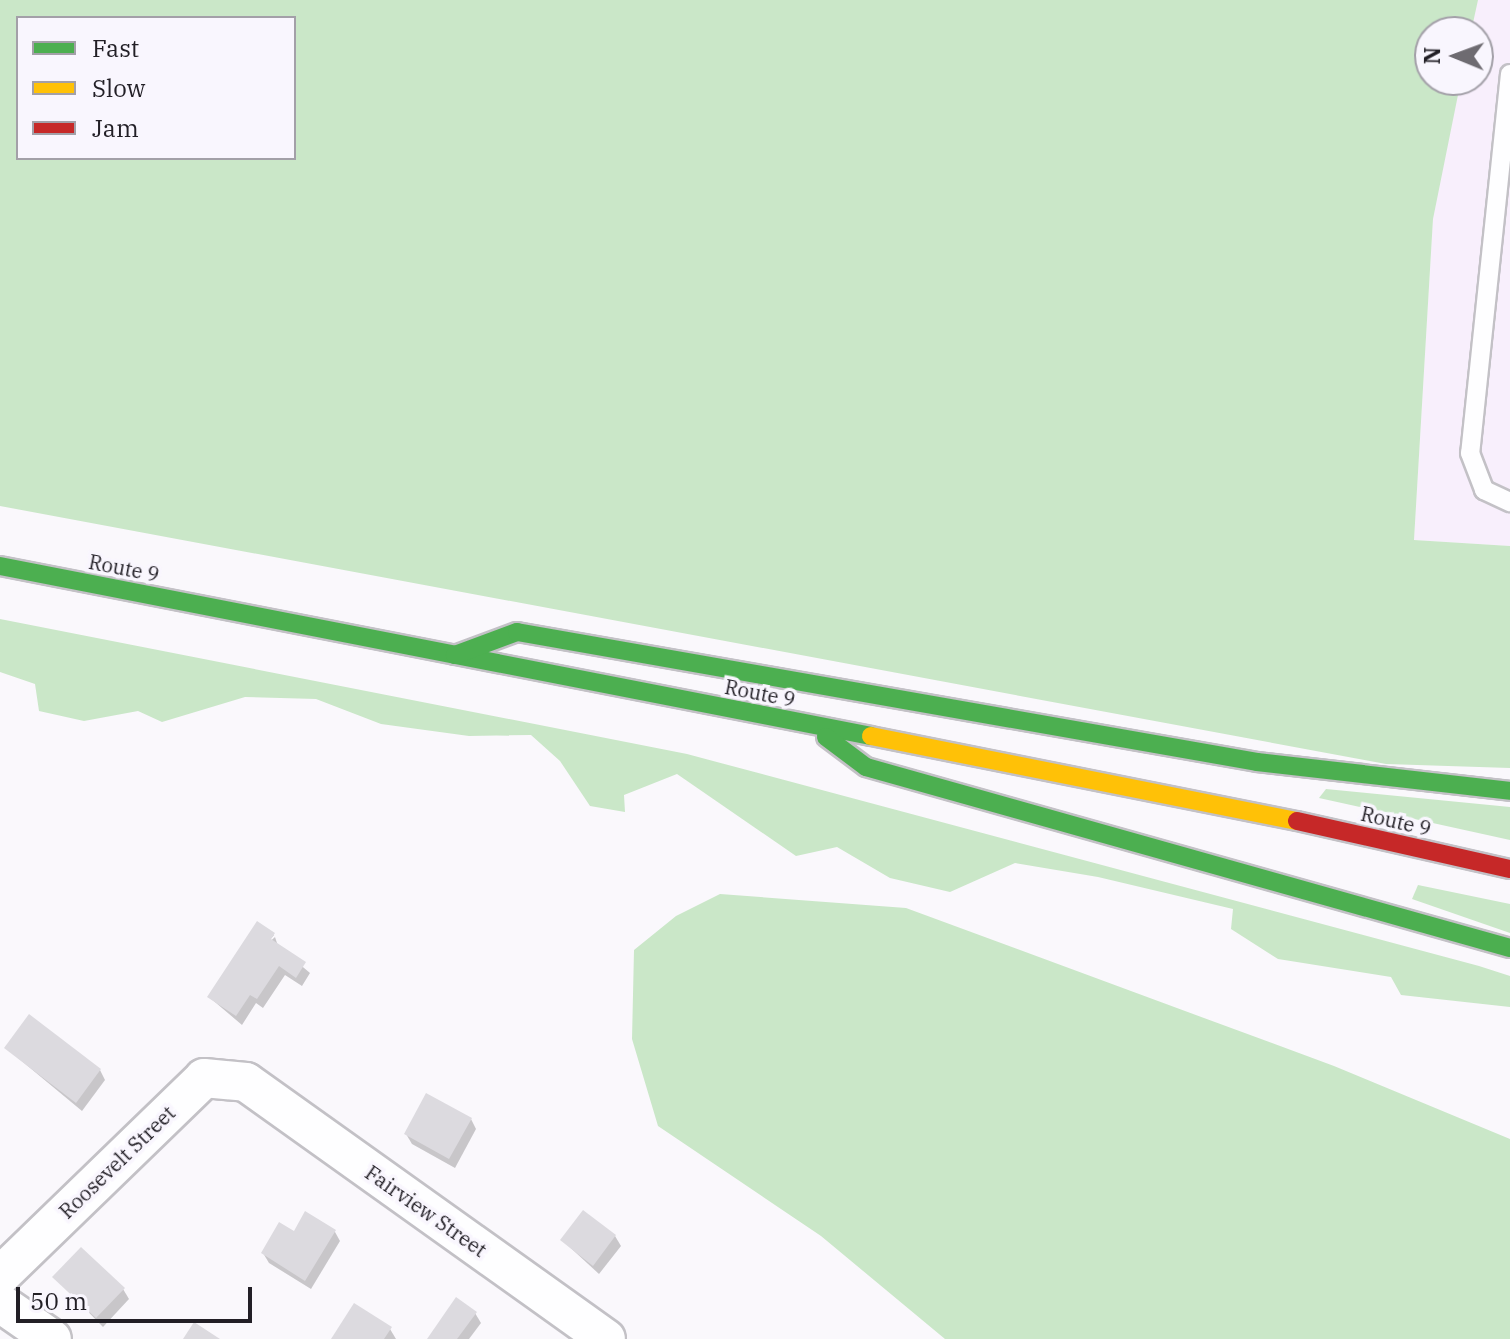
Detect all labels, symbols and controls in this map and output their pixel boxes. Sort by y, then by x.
legend [16,16,296,160]
north arrow [1414,16,1494,96]
text: Fast [92,32,139,64]
text: N [1417,47,1446,65]
text: Slow [92,72,145,104]
text: Jam [92,112,139,144]
street label: Route 9 [87,549,161,587]
street label: Route 9 [723,674,797,712]
street label: Route 9 [1359,801,1433,841]
street label: Roosevelt Street [54,1101,180,1223]
street label: Fairview Street [361,1160,491,1262]
scale bar [20,1271,256,1321]
text: 50 m [30,1285,87,1317]

